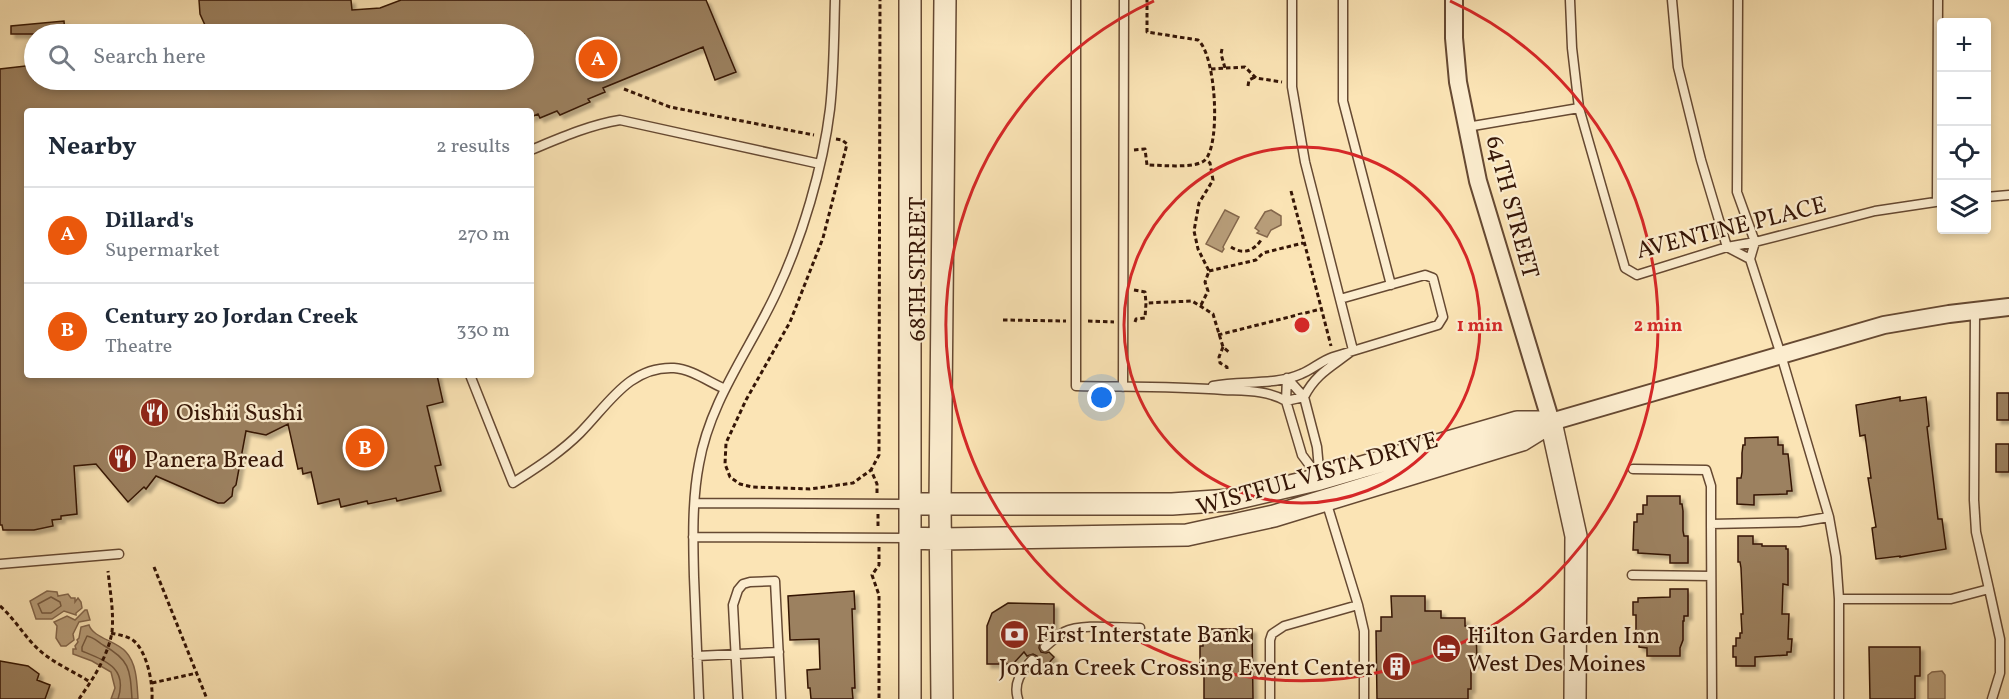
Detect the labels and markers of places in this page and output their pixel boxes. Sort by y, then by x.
pin: A [578,36,618,82]
centre of rings [1292,315,1312,335]
restaurant icon: Oishii Sushi [139,396,171,428]
place label: Oishii Sushi [176,397,303,431]
pin: B [346,426,385,470]
restaurant icon: Panera Bread [107,443,139,475]
place label: Panera Bread [144,444,284,478]
bank icon: First Interstate Bank [999,618,1031,650]
place label: First Interstate Bank [1036,619,1251,653]
place label: Hilton Garden Inn West Des Moines [1467,620,1660,682]
hotel icon: Hilton Garden Inn West Des Moines [1430,633,1462,665]
building icon: Jordan Creek Crossing Event Center [1380,651,1412,683]
place label: Jordan Creek Crossing Event Center [999,652,1375,686]

